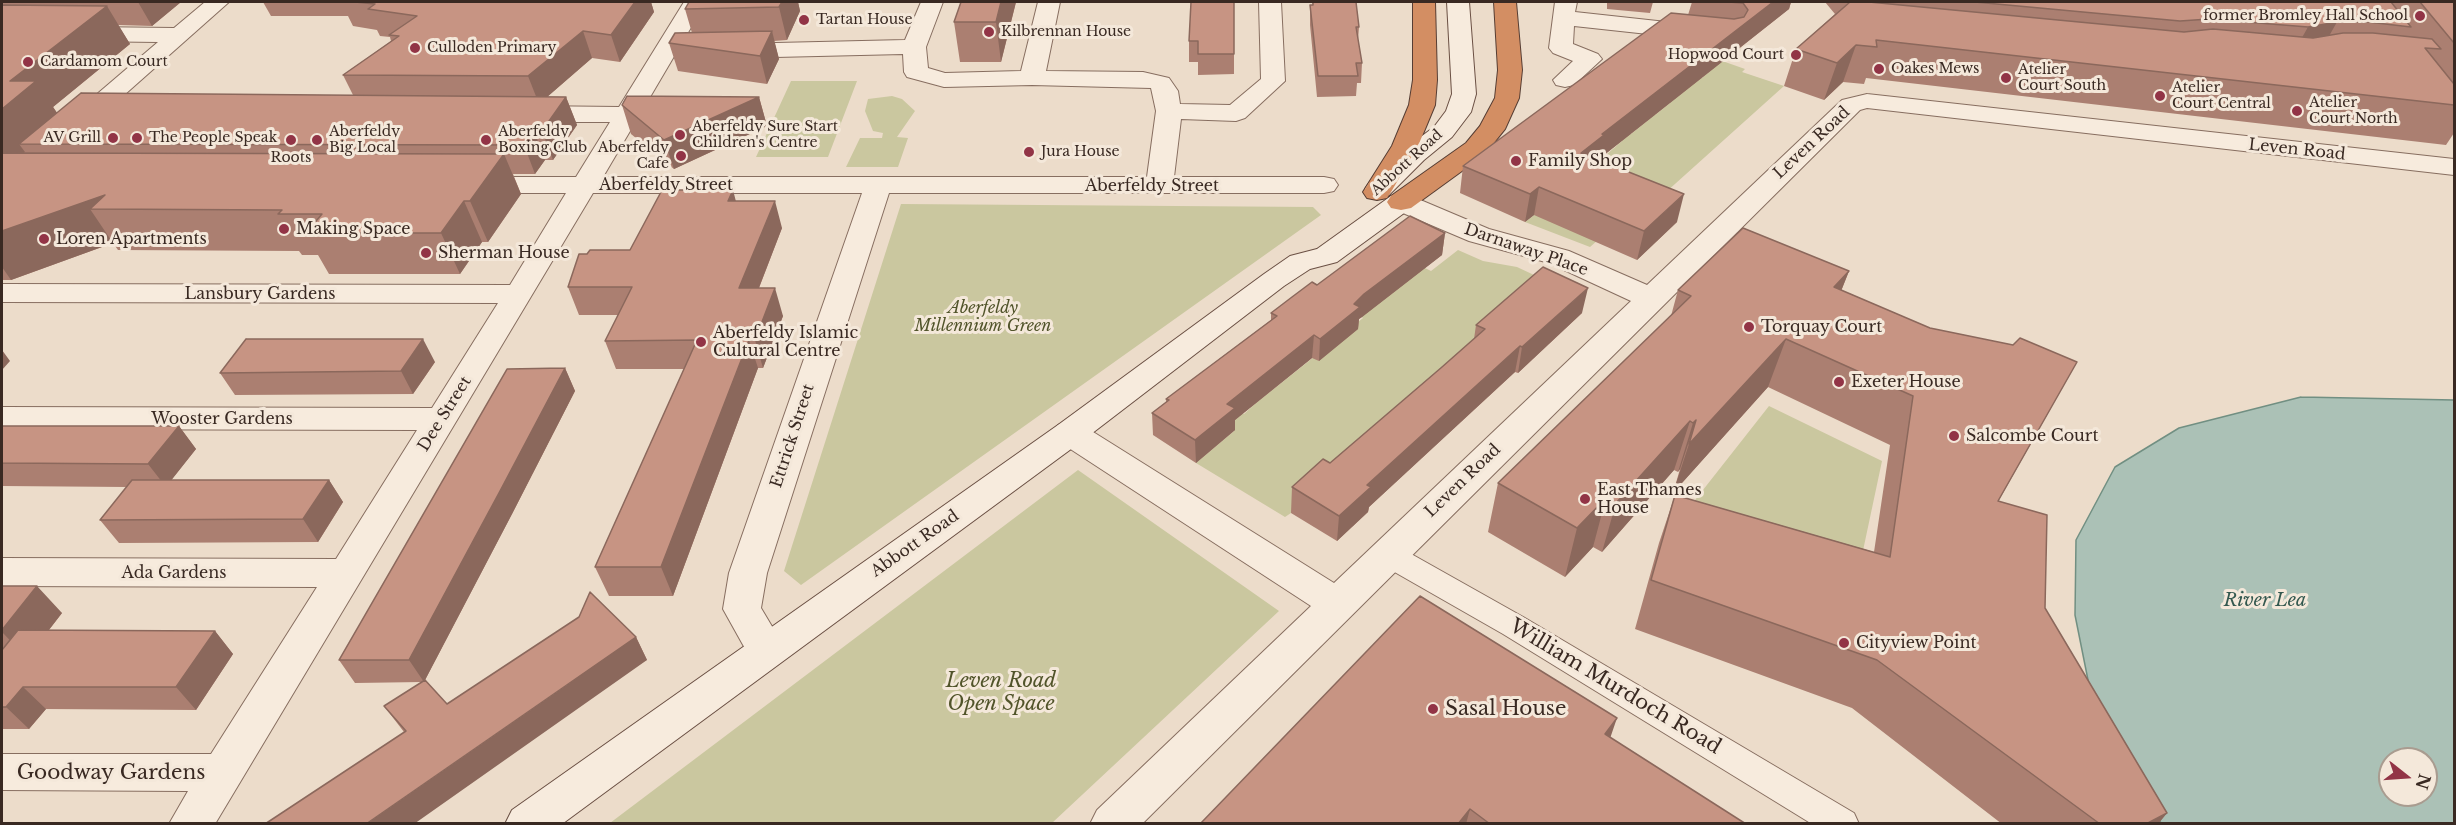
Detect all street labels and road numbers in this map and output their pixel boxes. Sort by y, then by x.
street label: Leven Road [1770,103,1854,183]
street label: Abbott Road [1368,127,1446,199]
street label: Leven Road [2248,135,2346,165]
street label: Aberfeldy Street [599,175,733,195]
street label: Aberfeldy Street [1085,176,1219,196]
street label: Darnaway Place [1462,220,1590,280]
street label: Lansbury Gardens [185,284,335,304]
street label: Dee Street [414,373,476,455]
street label: Ettrick Street [767,382,819,490]
street label: Wooster Gardens [151,409,293,429]
street label: Leven Road [1421,440,1505,522]
street label: Abbott Road [867,507,963,581]
street label: Ada Gardens [122,563,226,583]
street label: William Murdoch Road [1505,614,1725,760]
street label: Goodway Gardens [17,761,205,785]

